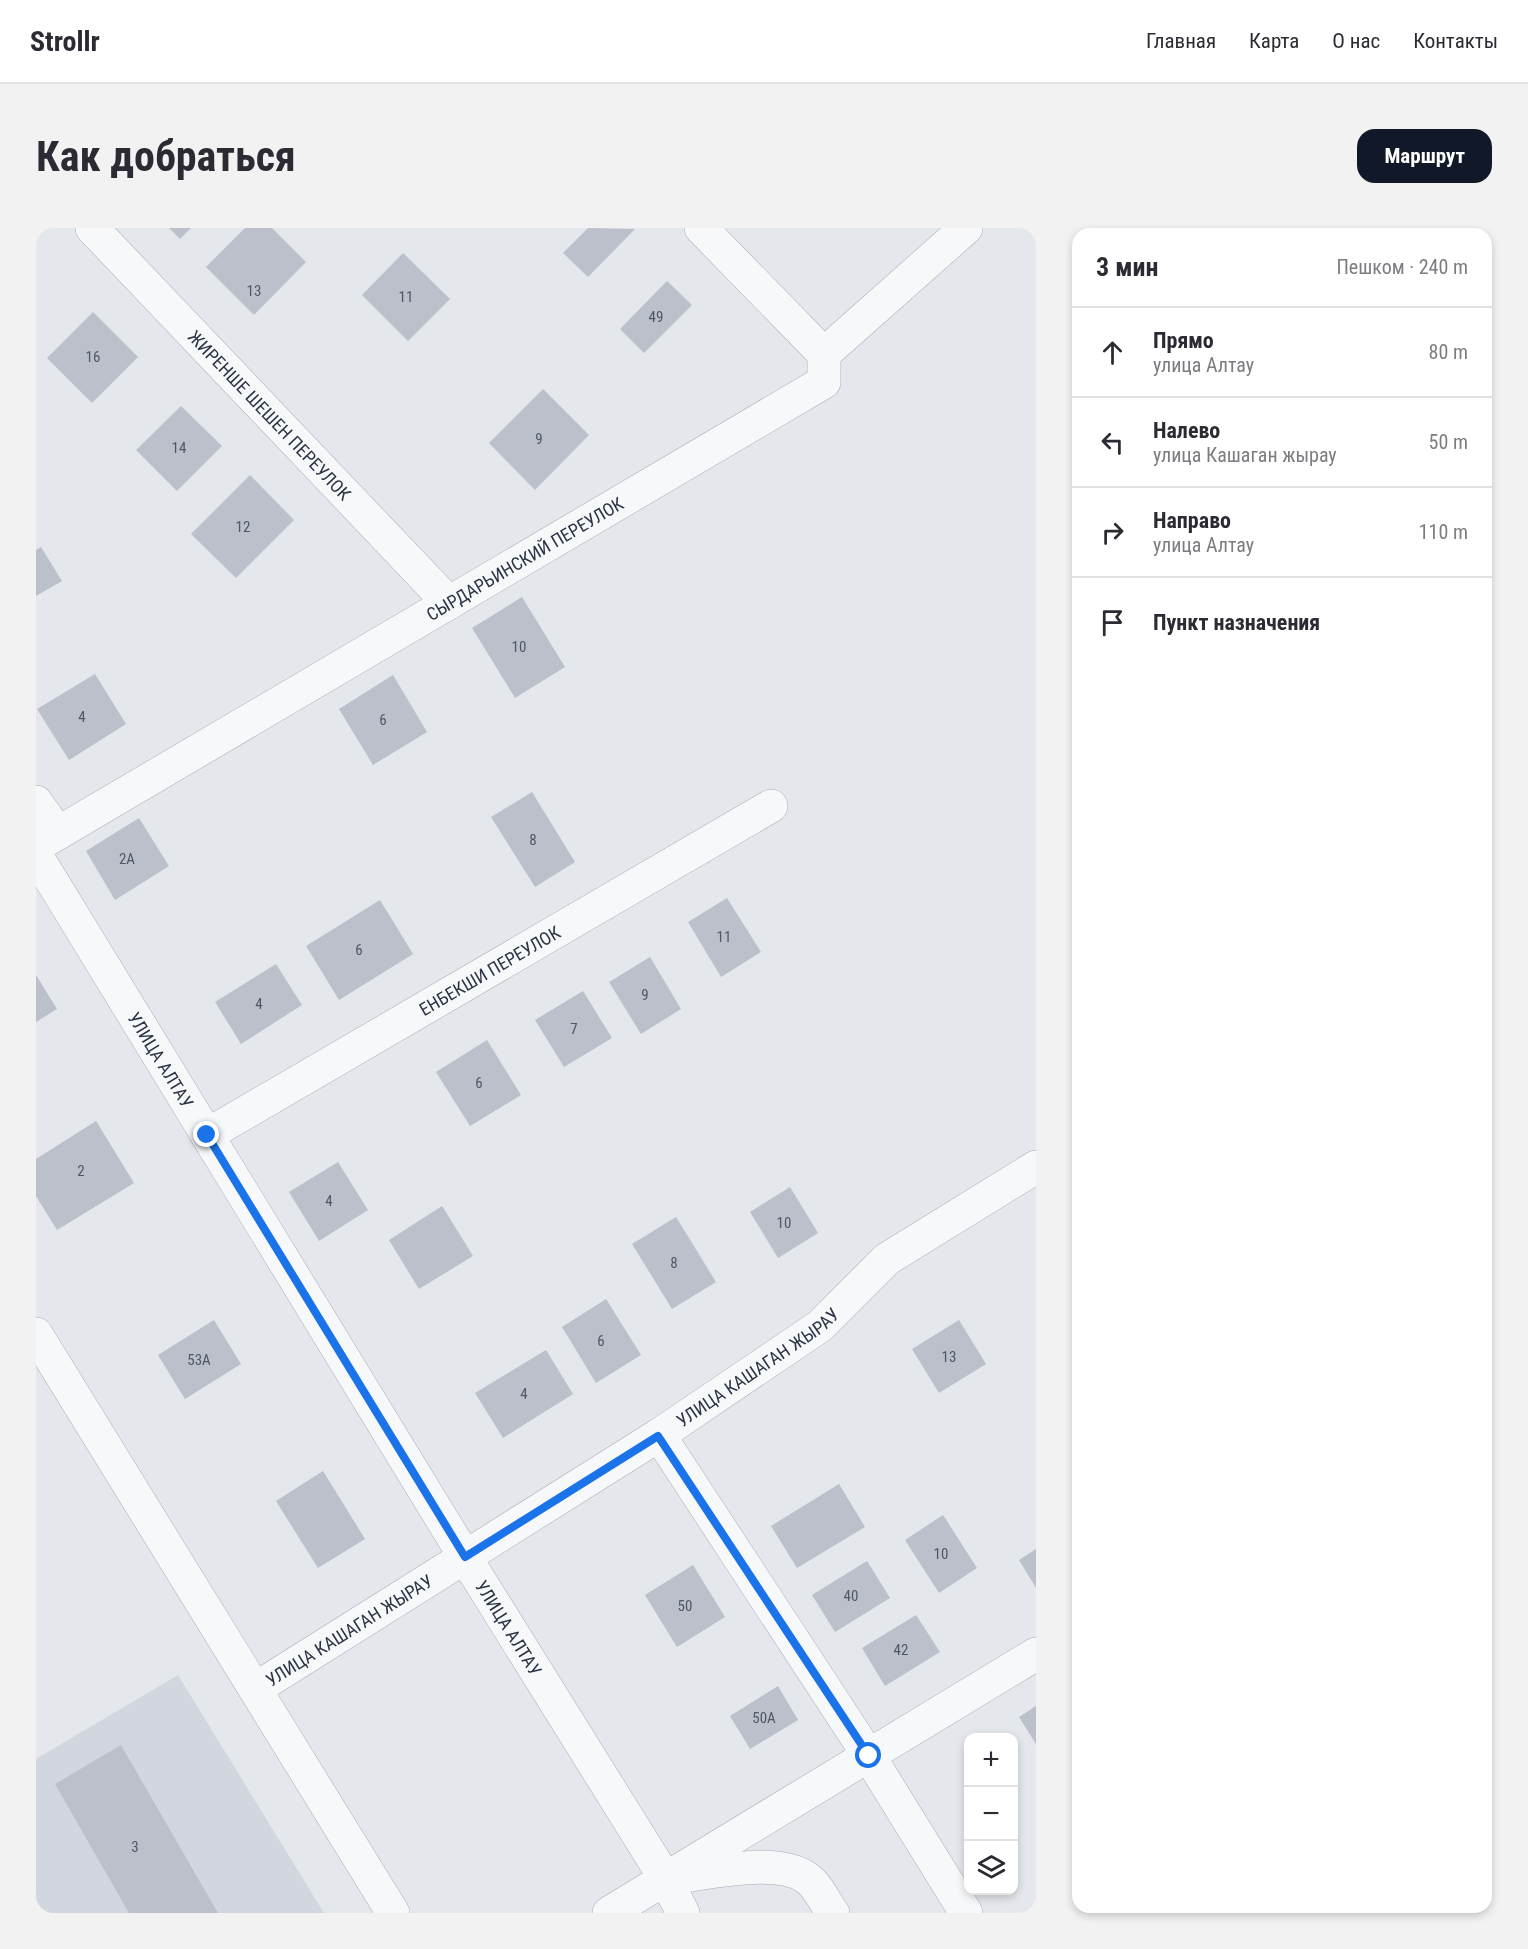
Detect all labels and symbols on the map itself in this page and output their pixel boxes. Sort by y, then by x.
house number: 13 [247,282,261,300]
house number: 11 [399,288,413,306]
house number: 49 [649,308,663,326]
street label: ЖИРЕНШЕ ШЕШЕН ПЕРЕУЛОК [184,326,356,504]
house number: 16 [86,348,100,366]
house number: 9 [535,430,543,448]
house number: 14 [172,439,186,457]
street label: СЫРДАРЬИНСКИЙ ПЕРЕУЛОК [422,492,627,624]
house number: 12 [236,518,250,536]
house number: 10 [512,638,526,656]
house number: 4 [78,708,86,726]
house number: 6 [379,711,387,729]
house number: 8 [529,831,537,849]
house number: 2А [119,850,135,868]
street label: ЕНБЕКШИ ПЕРЕУЛОК [415,921,564,1019]
house number: 11 [717,928,731,946]
house number: 6 [355,941,363,959]
house number: 9 [641,986,649,1004]
house number: 4 [255,995,263,1013]
street label: УЛИЦА АЛТАУ [124,1008,198,1112]
house number: 7 [570,1020,578,1038]
house number: 6 [475,1074,483,1092]
route end [193,1121,219,1147]
house number: 2 [77,1162,85,1180]
house number: 4 [325,1192,333,1210]
house number: 10 [777,1214,791,1232]
house number: 8 [670,1254,678,1272]
street label: УЛИЦА КАШАГАН ЖЫРАУ [672,1303,843,1431]
house number: 6 [597,1332,605,1350]
house number: 13 [942,1348,956,1366]
house number: 53А [187,1351,211,1369]
house number: 4 [520,1385,528,1403]
house number: 10 [934,1545,948,1563]
street label: УЛИЦА КАШАГАН ЖЫРАУ [262,1570,436,1690]
street label: УЛИЦА АЛТАУ [472,1576,547,1679]
house number: 40 [844,1587,858,1605]
house number: 50 [678,1597,692,1615]
house number: 42 [894,1641,908,1659]
house number: 50А [752,1709,776,1727]
route start [855,1742,881,1768]
house number: 3 [131,1838,139,1856]

